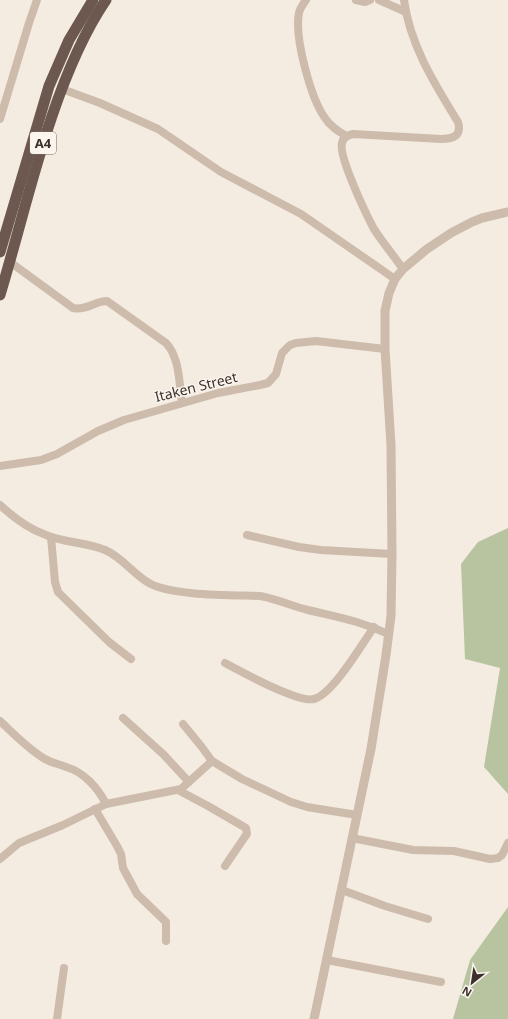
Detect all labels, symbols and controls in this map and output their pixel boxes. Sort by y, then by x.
road number: A4 [30,132,56,154]
street label: Itaken Street [153,367,239,406]
north arrow [452,963,492,1003]
text: N [459,983,474,1001]

